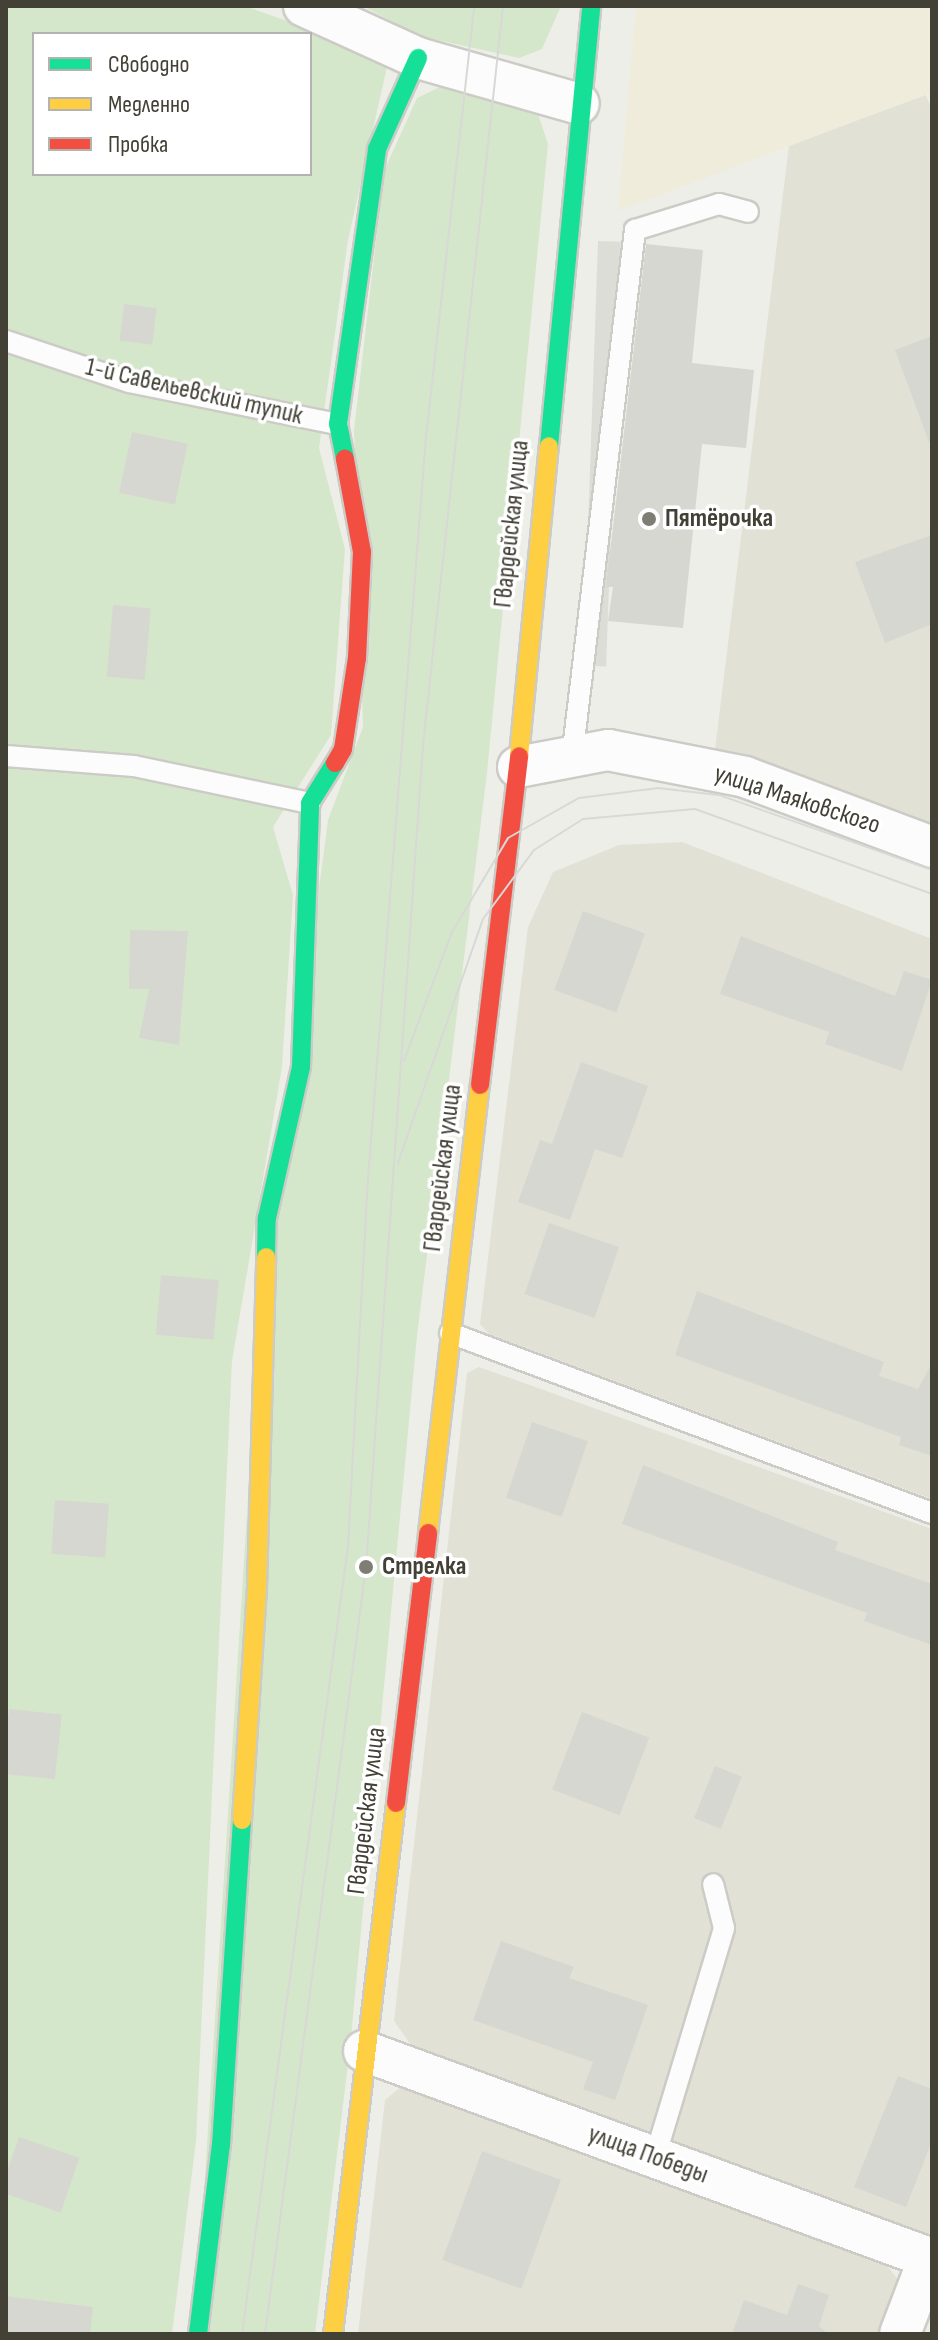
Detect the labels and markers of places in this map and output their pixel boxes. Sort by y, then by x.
place label: Пятёрочка [665,503,773,535]
marker: Пятёрочка [640,510,658,528]
place label: Стрелка [382,1551,466,1583]
marker: Стрелка [357,1558,375,1576]

